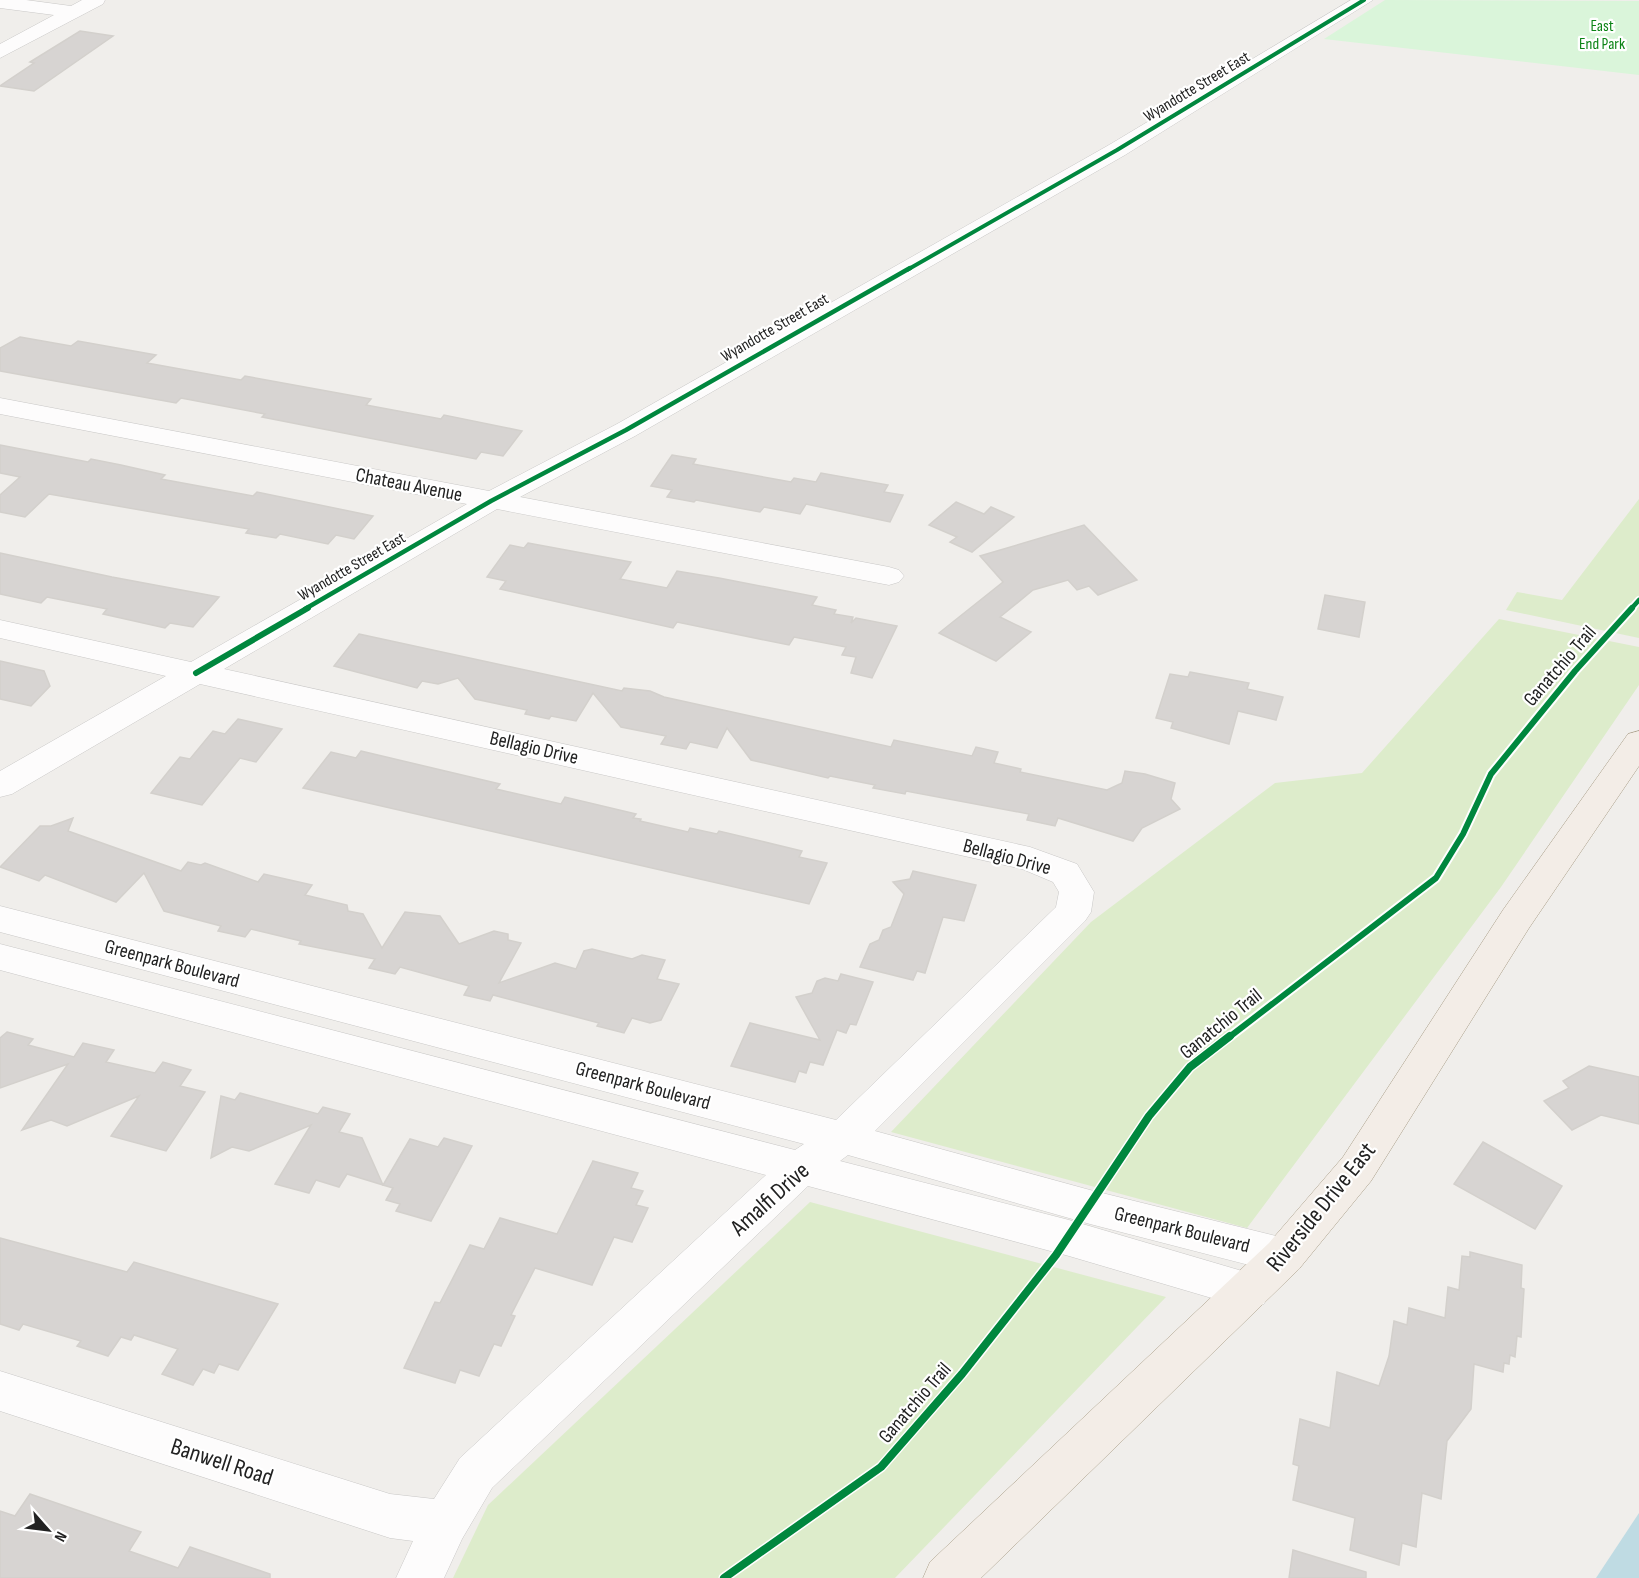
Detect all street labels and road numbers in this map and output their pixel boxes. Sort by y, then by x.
street label: Wyandotte Street East [1140,48,1254,126]
street label: Wyandotte Street East [718,290,832,366]
street label: Chateau Avenue [354,463,464,507]
street label: Wyandotte Street East [295,529,409,605]
street label: Ganatchio Trail [1519,621,1601,711]
street label: Bellagio Drive [487,726,581,770]
street label: Bellagio Drive [960,834,1054,880]
street label: Greenpark Boulevard [102,934,242,994]
street label: Ganatchio Trail [1175,984,1267,1064]
street label: Greenpark Boulevard [573,1056,713,1116]
street label: Riverside Drive East [1260,1137,1382,1277]
street label: Amalfi Drive [724,1156,815,1243]
street label: Greenpark Boulevard [1112,1202,1252,1258]
street label: Ganatchio Trail [874,1358,956,1448]
street label: Banwell Road [167,1432,277,1492]

